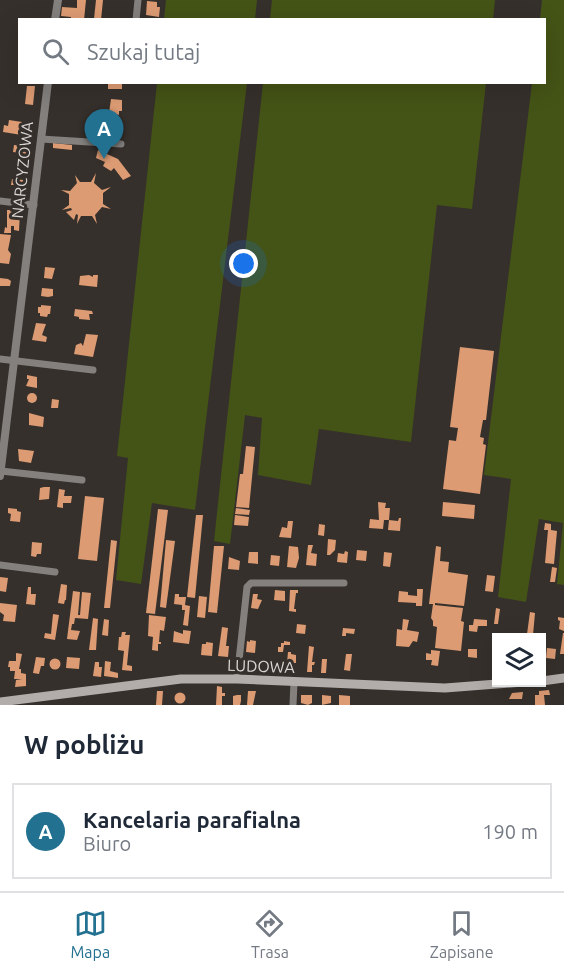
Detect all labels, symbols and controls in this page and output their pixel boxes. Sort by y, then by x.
search box [18,18,546,84]
icon: search [39,35,72,68]
text: Szukaj tutaj [87,39,200,64]
pin: A [84,110,124,159]
street label: NARCYZOWA [8,120,36,219]
your location [229,249,258,278]
map controls [492,633,546,687]
button: layers [492,633,546,687]
street label: LUDOWA [227,656,296,676]
text: W pobliżu [24,730,145,759]
text: Kancelaria parafialna [83,807,301,832]
text: A [38,820,53,843]
text: 190 m [482,820,538,843]
text: Biuro [83,832,131,855]
tab: Mapa [70,907,110,961]
tab: Trasa [251,907,289,961]
tab: Zapisane [430,907,494,961]

